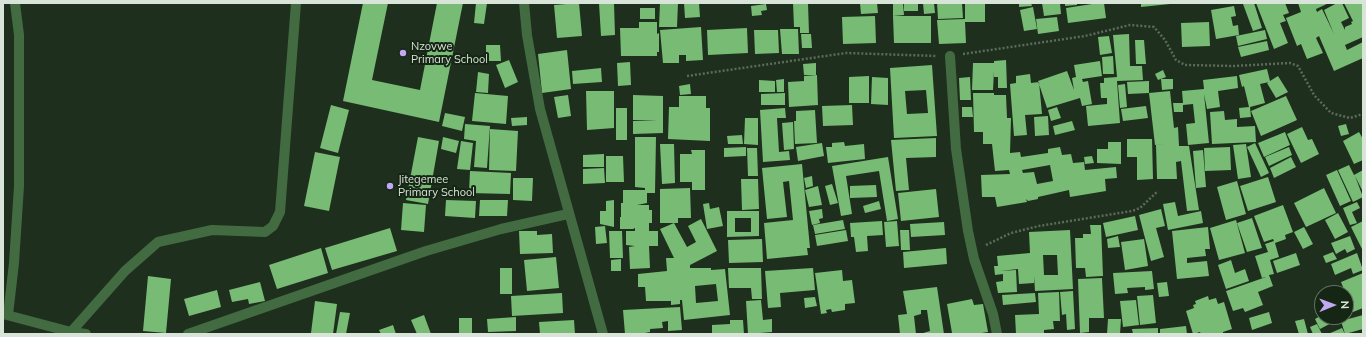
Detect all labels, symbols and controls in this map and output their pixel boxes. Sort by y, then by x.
place label: Nzovwe Primary School [411,40,488,66]
marker: Nzovwe Primary School [398,48,408,58]
place label: Jitegemee Primary School [398,173,475,199]
marker: Jitegemee Primary School [385,181,395,191]
north arrow [1314,285,1354,325]
text: N [1338,301,1352,309]

